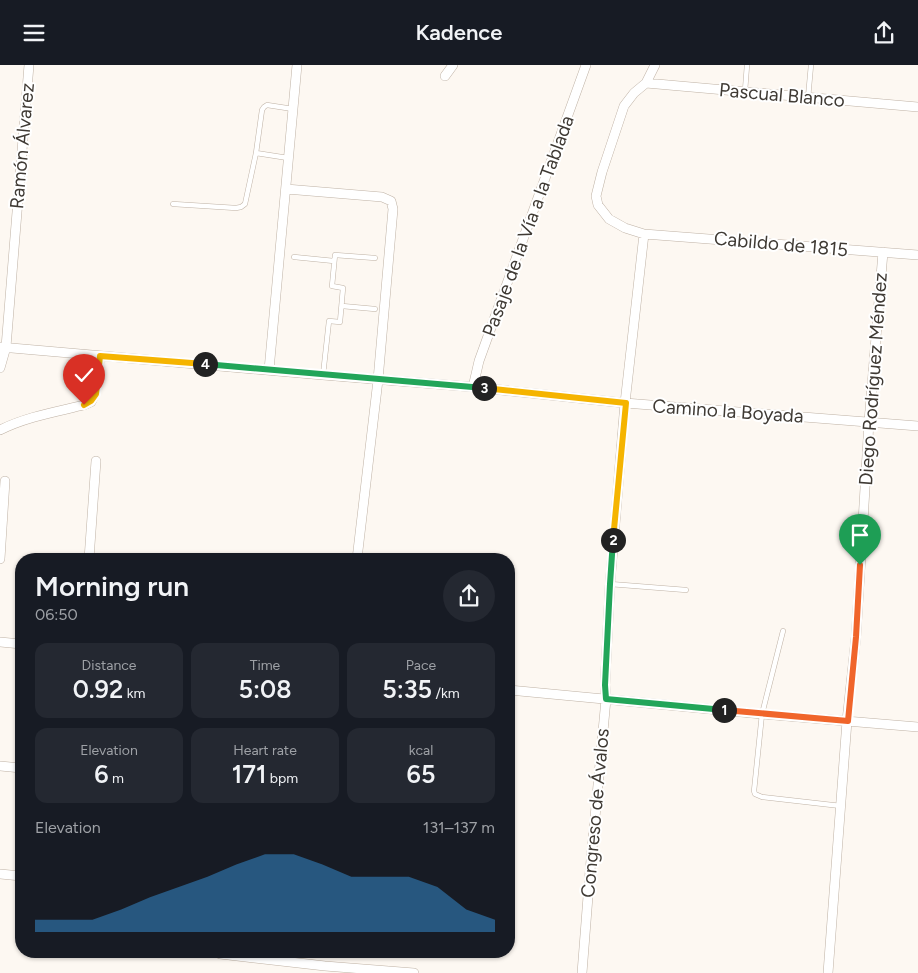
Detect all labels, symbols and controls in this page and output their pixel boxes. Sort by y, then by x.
icon: menu [20,19,48,47]
text: Kadence [416,19,502,46]
icon: share [870,19,898,47]
street label: Pascual Blanco [718,78,846,112]
street label: Ramón Álvarez [5,82,39,210]
street label: Pasaje de la Vía a la Tablada [477,112,579,340]
street label: Cabildo de 1815 [713,227,849,261]
street label: Diego Rodríguez Méndez [854,272,892,486]
pin: 4 [192,351,218,377]
pin [63,354,105,405]
text: 4 [201,356,210,373]
icon: check [70,361,98,389]
pin: 3 [472,375,496,401]
text: 3 [481,380,488,397]
street label: Camino la Boyada [652,394,804,428]
pin [839,514,881,565]
icon: arrive [846,521,874,549]
pin: 2 [600,527,626,553]
text: 2 [609,532,618,549]
text: Morning run [35,569,189,603]
button: share [443,570,495,622]
text: 06:50 [35,605,78,624]
text: Distance [82,657,136,674]
text: Time [250,657,280,674]
text: Pace [406,657,436,674]
text: 0.92 [73,674,123,704]
text: 5:08 [239,674,291,704]
text: 5:35 [382,674,432,704]
text: km [123,685,145,702]
text: /km [432,685,460,702]
pin: 1 [712,697,736,723]
text: 1 [722,702,727,719]
street label: Congreso de Ávalos [576,727,614,899]
text: Elevation [80,742,138,759]
text: Heart rate [233,742,297,759]
text: kcal [409,742,433,759]
text: 6 [94,759,108,789]
text: 171 [232,759,266,789]
text: 65 [407,759,435,789]
text: m [108,770,124,787]
text: bpm [266,770,298,787]
text: Elevation [35,818,101,837]
text: 131–137 m [423,818,495,837]

